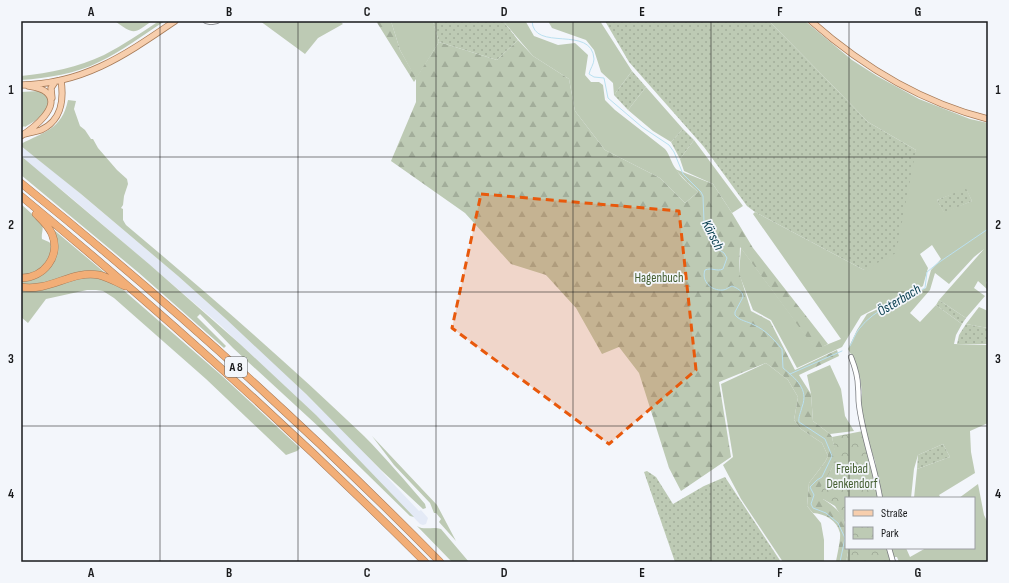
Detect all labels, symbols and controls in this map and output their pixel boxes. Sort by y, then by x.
text: A [87,4,95,20]
text: B [226,4,232,20]
text: C [364,4,371,20]
text: D [501,4,508,20]
text: E [639,4,645,20]
text: F [777,4,783,20]
text: G [915,4,922,20]
text: 1 [8,82,14,98]
text: 1 [995,82,1001,98]
text: 2 [8,217,14,233]
water label: Körsch [698,217,728,253]
text: 2 [995,217,1001,233]
park label: Hagenbuch [634,270,684,286]
water label: Österbach [874,280,924,320]
text: 3 [8,351,14,367]
text: 3 [995,351,1001,367]
road number: A 8 [225,357,247,377]
park label: Freibad Denkendorf [826,461,878,492]
text: 4 [8,486,14,502]
text: 4 [995,486,1001,502]
legend [845,497,975,549]
text: Straße [881,506,908,521]
text: Park [881,526,899,541]
text: A [87,565,95,581]
text: B [226,565,232,581]
text: C [364,565,371,581]
text: D [501,565,508,581]
text: E [639,565,645,581]
text: F [777,565,783,581]
text: G [915,565,922,581]

